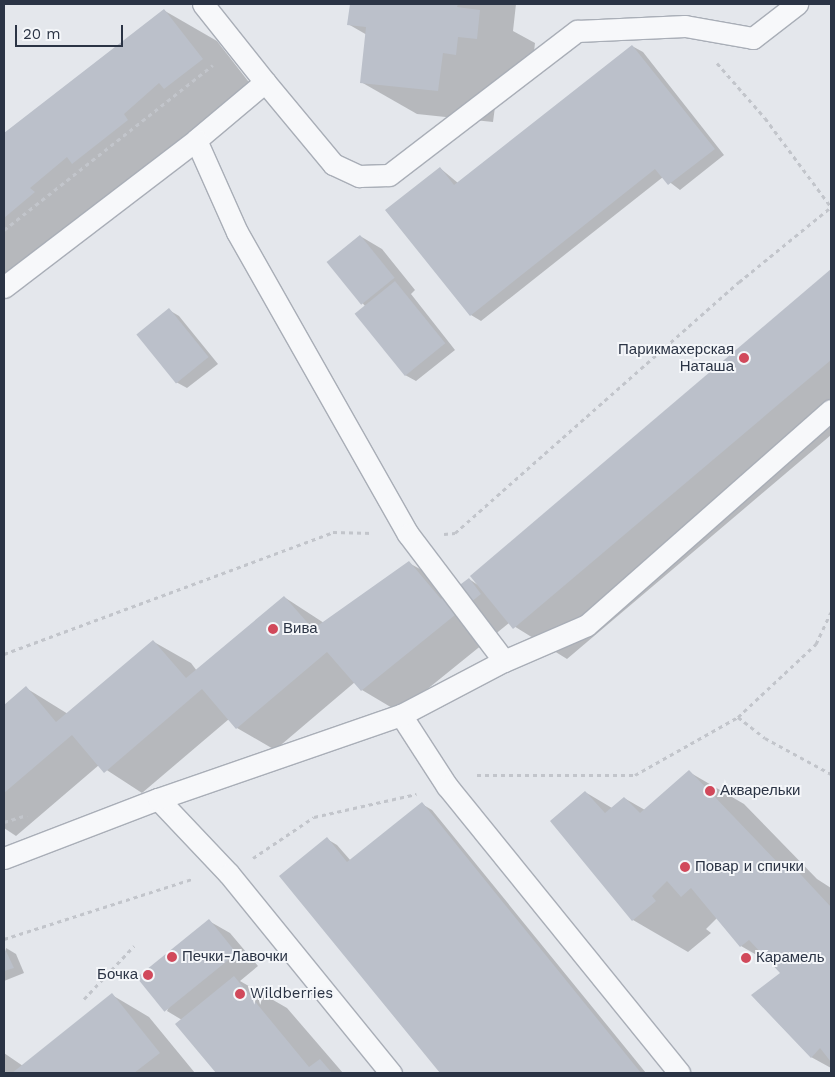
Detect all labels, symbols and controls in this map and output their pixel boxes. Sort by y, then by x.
scale bar [18,15,125,47]
text: 20 m [23,25,61,43]
place label: Парикмахерская Наташа [618,340,734,375]
marker: Парикмахерская Наташа [738,352,750,364]
place label: Вива [283,620,318,638]
marker: Вива [267,623,279,635]
place label: Акварельки [720,782,800,800]
marker: Акварельки [704,785,716,797]
place label: Повар и спички [695,858,804,876]
marker: Повар и спички [679,861,691,873]
place label: Печки-Лавочки [182,948,288,966]
place label: Карамель [756,949,824,967]
marker: Печки-Лавочки [166,951,178,963]
marker: Карамель [740,952,752,964]
place label: Бочка [97,966,138,984]
marker: Бочка [142,969,154,981]
place label: Wildberries [250,985,333,1003]
marker: Wildberries [234,988,246,1000]

